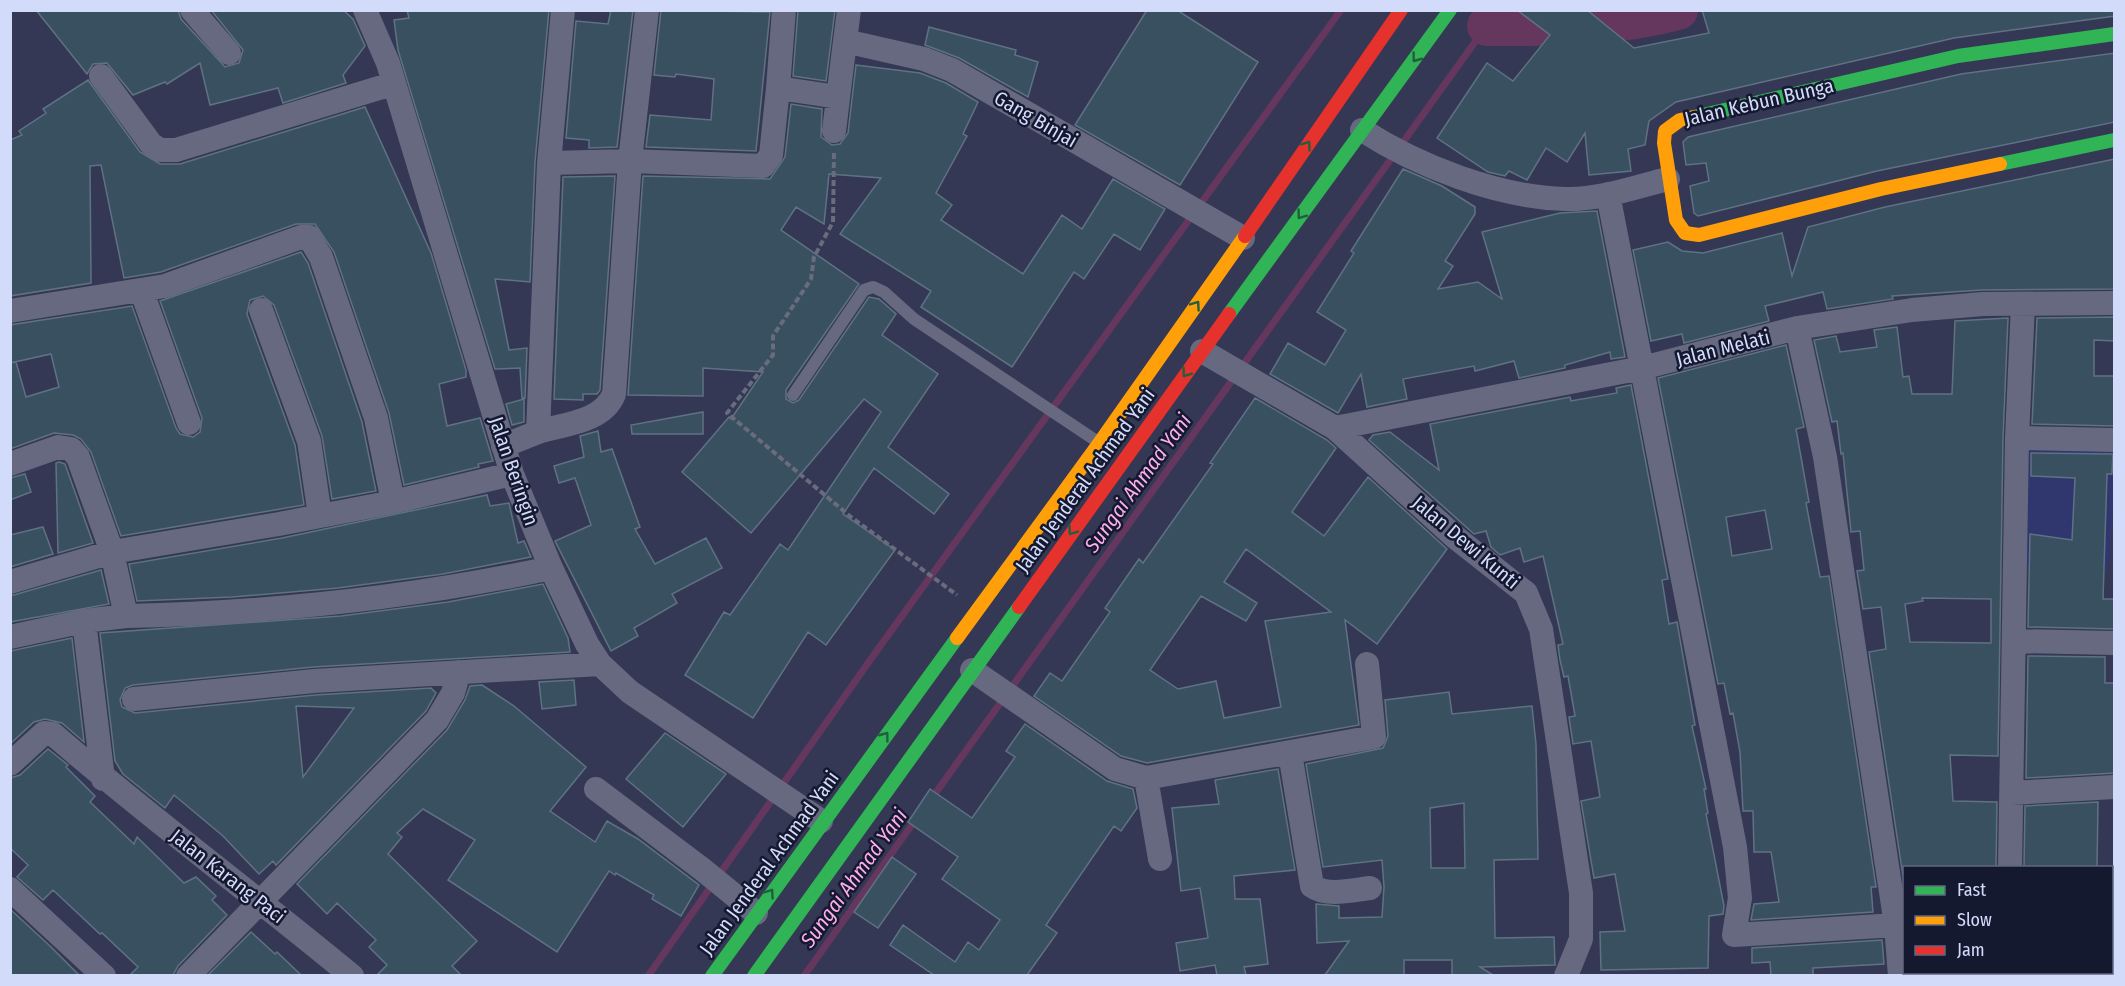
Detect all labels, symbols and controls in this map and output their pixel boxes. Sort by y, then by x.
one-way arrow [1412,51,1423,62]
street label: Jalan Kebun Bunga [1682,73,1836,131]
street label: Gang Binjai [990,86,1082,152]
one-way arrow [1300,141,1311,152]
one-way arrow [1297,209,1308,220]
one-way arrow [1189,301,1200,312]
street label: Jalan Melati [1674,325,1772,371]
one-way arrow [1182,366,1193,377]
street label: Jalan Jenderal Achmad Yani [1010,383,1160,577]
water label: Sungai Ahmad Yani [1078,408,1197,558]
street label: Jalan Beringin [484,413,544,529]
street label: Jalan Dewi Kunti [1407,490,1525,594]
one-way arrow [1068,525,1079,536]
one-way arrow [878,732,889,743]
street label: Jalan Jenderal Achmad Yani [694,766,844,960]
water label: Sungai Ahmad Yani [794,803,913,953]
street label: Jalan Karang Paci [166,824,290,928]
legend [1903,866,2113,974]
text: Fast [1957,879,1986,901]
one-way arrow [763,889,774,900]
text: Slow [1957,909,1992,931]
text: Jam [1957,939,1985,961]

